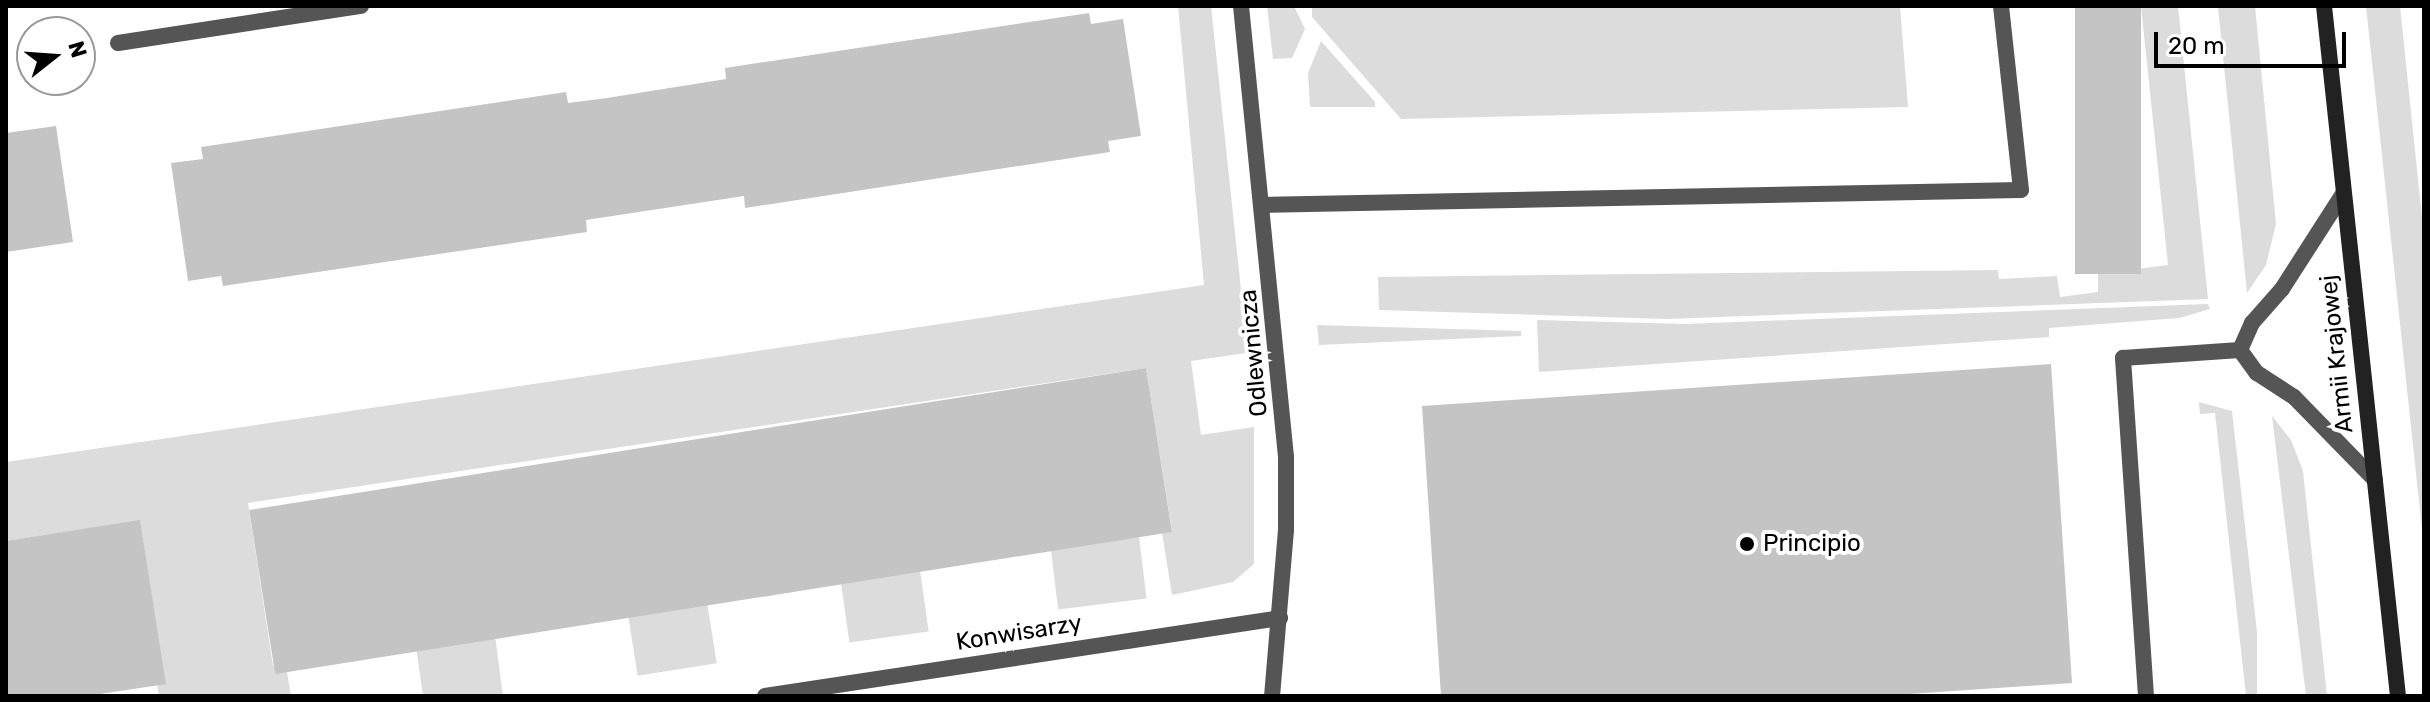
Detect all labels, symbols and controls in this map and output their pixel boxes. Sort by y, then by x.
north arrow [16,16,96,96]
scale bar [2158,16,2350,66]
text: 20 m [2168,32,2225,60]
text: N [62,38,93,61]
street label: Armii Krajowej [2314,273,2360,435]
street label: Odlewnicza [1234,288,1274,418]
place label: Principio [1763,530,1861,558]
marker: Principio [1738,535,1756,553]
street label: Konwisarzy [954,609,1084,657]

